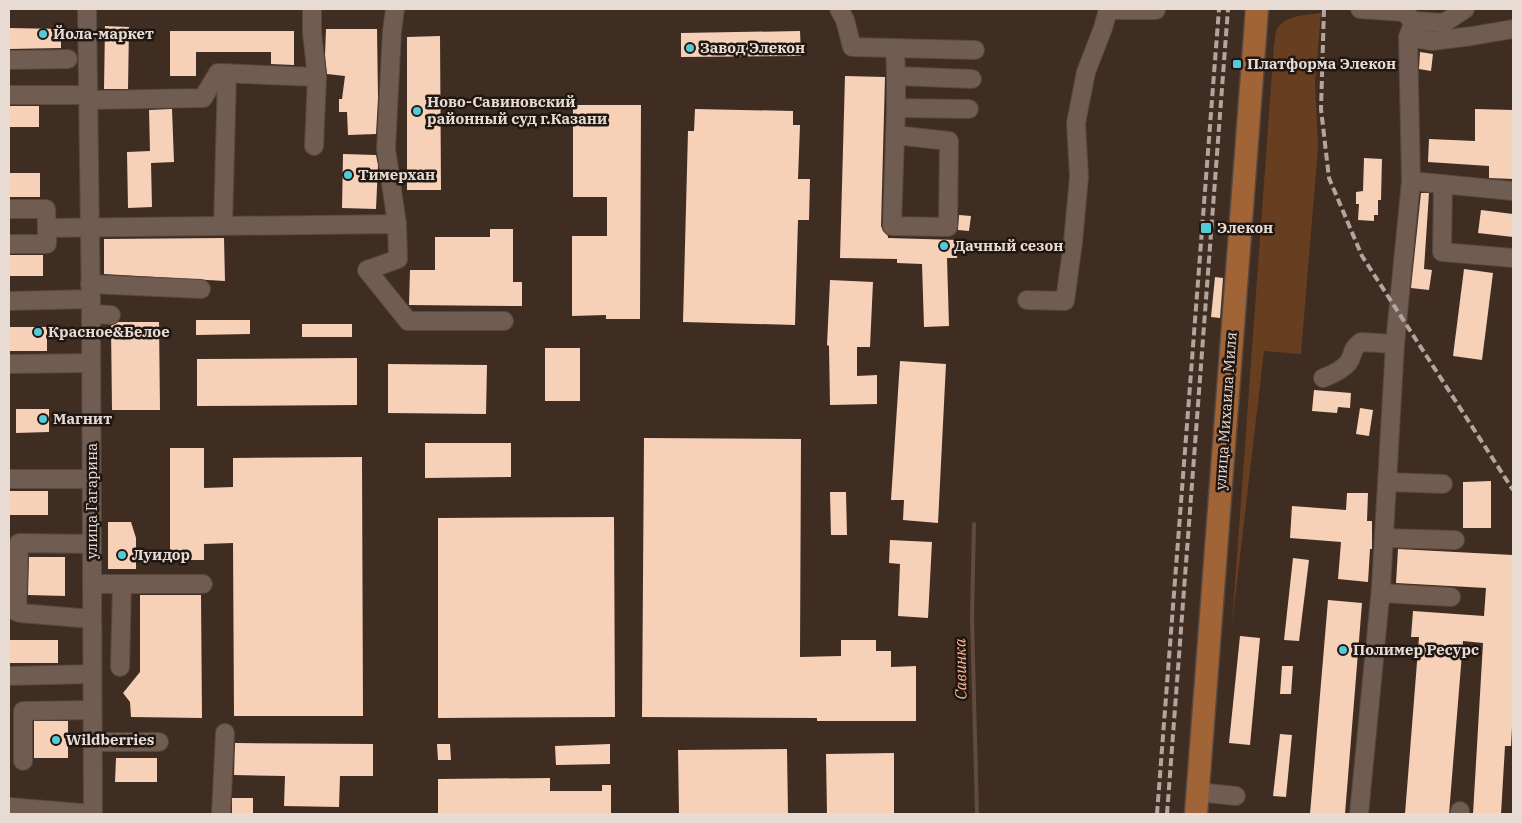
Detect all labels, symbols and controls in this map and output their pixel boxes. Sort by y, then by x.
place label: Йола-маркет [53,24,154,43]
marker: Йола-маркет [37,28,49,40]
place label: Завод Элекон [700,38,805,57]
marker: Завод Элекон [684,42,696,54]
place label: Платформа Элекон [1247,54,1396,73]
marker: Платформа Элекон [1231,58,1243,70]
place label: Ново-Савиновский районный суд г.Казани [427,92,607,128]
marker: Ново-Савиновский районный суд г.Казани [411,105,423,117]
place label: Тимерхан [358,165,435,184]
marker: Тимерхан [342,169,354,181]
place label: Элекон [1217,218,1273,237]
marker: Элекон [1199,221,1213,235]
place label: Дачный сезон [954,236,1063,255]
marker: Дачный сезон [938,240,950,252]
place label: Красное&Белое [48,322,170,341]
marker: Красное&Белое [32,326,44,338]
street label: улица Михаила Миля [1210,331,1241,491]
place label: Магнит [53,409,112,428]
marker: Магнит [37,413,49,425]
street label: улица Гагарина [82,443,101,559]
place label: Луидор [132,545,190,564]
marker: Луидор [116,549,128,561]
water label: Савинка [949,638,971,700]
place label: Полимер Ресурс [1353,640,1479,659]
marker: Полимер Ресурс [1337,644,1349,656]
place label: Wildberries [66,730,154,749]
marker: Wildberries [50,734,62,746]

